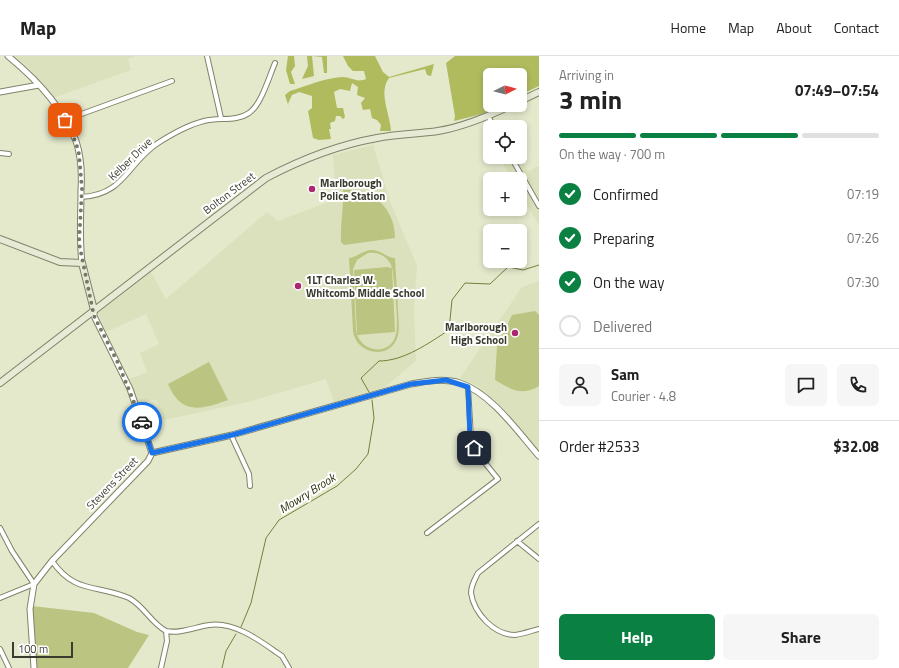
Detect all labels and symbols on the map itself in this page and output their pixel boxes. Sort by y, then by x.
north arrow [483,68,527,112]
pin [48,103,82,137]
street label: Kelber Drive [104,134,156,184]
street label: Bolton Street [200,168,258,218]
place label: Marlborough Police Station [320,175,385,204]
marker: Marlborough Police Station [307,184,317,194]
place label: 1LT Charles W. Whitcomb Middle School [306,272,425,301]
marker: 1LT Charles W. Whitcomb Middle School [293,281,303,291]
place label: Marlborough High School [445,319,507,348]
marker: Marlborough High School [510,328,520,338]
courier [122,402,162,442]
pin [457,431,491,465]
street label: Stevens Street [83,453,141,513]
water label: Mowry Brook [275,467,340,518]
scale bar [12,640,73,659]

